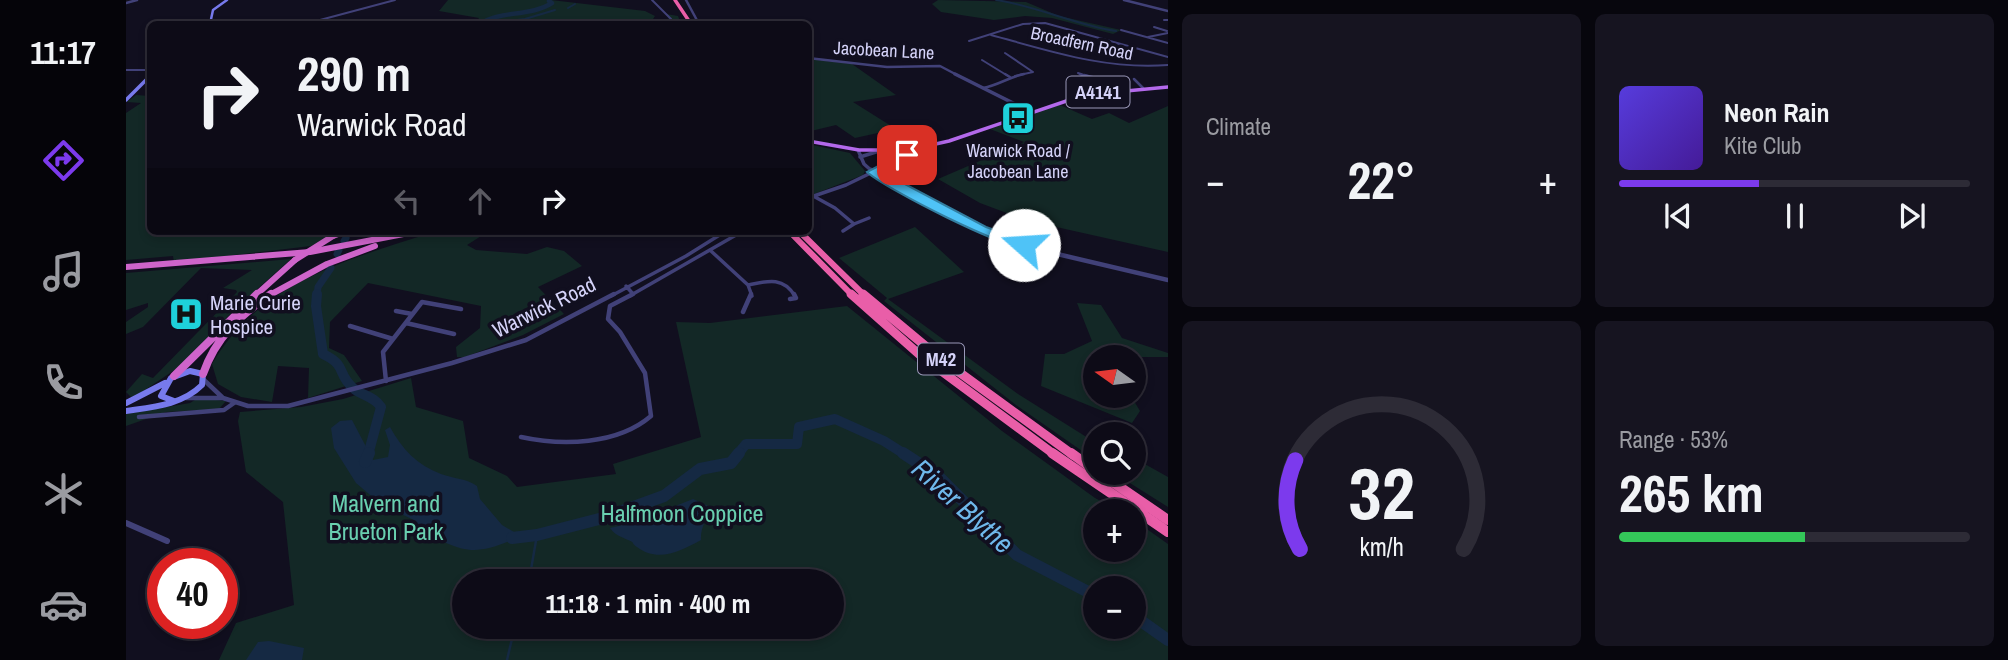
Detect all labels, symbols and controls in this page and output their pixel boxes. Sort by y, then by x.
street label: Broadfern Road [1028,20,1136,66]
text: 11:17 [30,31,96,74]
street label: Jacobean Lane [833,35,935,65]
text: 290 m [297,40,411,106]
icon: right [182,49,273,140]
road number: A4141 [1066,76,1130,108]
text: Neon Rain [1724,95,1829,130]
bus stop icon: Warwick Road / Jacobean Lane [999,99,1037,137]
text: Warwick Road [297,103,467,146]
text: Climate [1206,111,1271,142]
pin [877,125,937,185]
text: Kite Club [1724,130,1802,161]
icon: directions [39,136,88,185]
icon: arrive [888,136,926,174]
place label: Warwick Road / Jacobean Lane [966,138,1071,184]
text: 22° [1347,145,1416,215]
text: − [1206,155,1224,206]
text: + [1539,155,1557,206]
icon: left [388,182,426,220]
icon: ahead [461,182,499,220]
icon: right [534,182,572,220]
icon: previous [1659,197,1697,235]
icon: pause [1776,197,1814,235]
icon: next [1893,197,1931,235]
position arrow [987,208,1061,282]
icon: music [39,247,88,296]
street label: Warwick Road [488,270,600,344]
place label: Marie Curie Hospice [210,288,301,341]
hospital icon: Marie Curie Hospice [167,295,205,333]
road number: M42 [918,344,964,374]
north arrow [1083,345,1146,408]
map controls [1083,345,1146,639]
icon: phone [39,358,88,407]
button: search [1083,422,1146,485]
text: Range · 53% [1619,424,1728,455]
text: 32 [1348,445,1415,543]
water label: River Blythe [904,450,1022,562]
text: 265 km [1619,458,1764,528]
icon: climate [39,469,88,518]
park label: Malvern and Brueton Park [329,487,444,547]
park label: Halfmoon Coppice [601,497,763,529]
button: + [1083,499,1146,562]
text: km/h [1359,530,1404,564]
speed limit sign: 40 [147,548,238,639]
button: − [1083,576,1146,639]
icon: car [39,580,88,629]
text: 11:18 · 1 min · 400 m [545,586,751,621]

